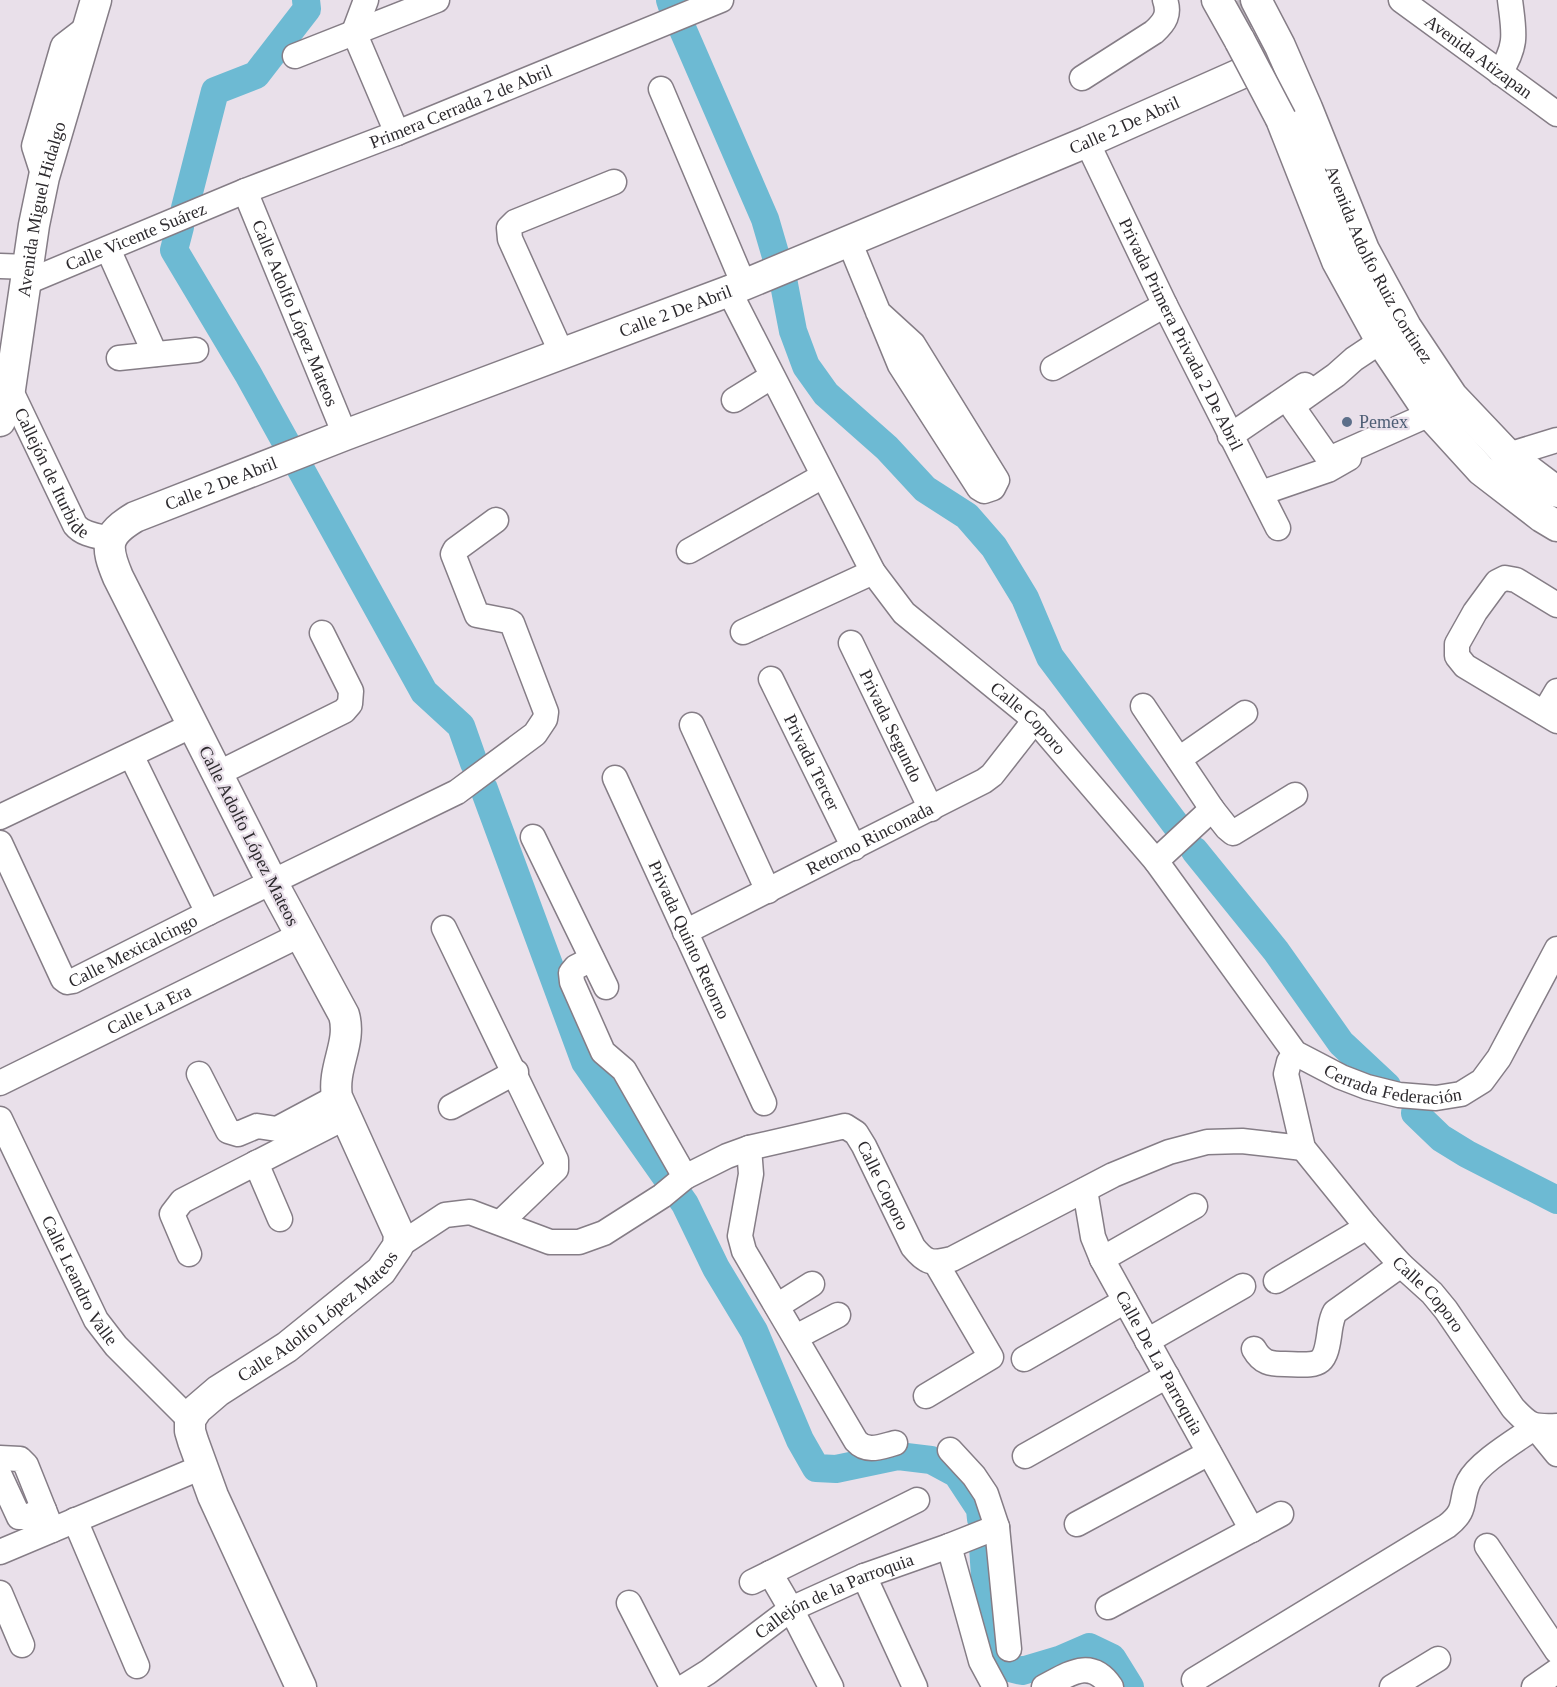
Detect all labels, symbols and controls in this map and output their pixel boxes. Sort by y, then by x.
street label: Avenida Atizapan [1421,11,1536,103]
street label: Primera Cerrada 2 de Abril [367,60,555,152]
street label: Calle 2 De Abril [1066,92,1183,158]
street label: Avenida Miguel Hidalgo [14,119,70,298]
street label: Avenida Adolfo Ruiz Cortinez [1321,163,1437,367]
street label: Calle Vicente Suárez [63,198,209,275]
street label: Privada Primera Privada 2 De Abril [1115,215,1247,454]
street label: Calle Adolfo López Mateos [248,217,342,409]
street label: Calle 2 De Abril [616,281,734,341]
street label: Callejón de Iturbide [10,404,92,543]
place label: Pemex [1359,412,1408,432]
marker: Pemex [1340,415,1354,429]
street label: Calle 2 De Abril [162,453,280,514]
street label: Privada Segundo [855,666,927,785]
street label: Calle Coporo [986,678,1070,758]
street label: Privada Tercer [780,711,844,814]
street label: Calle Adolfo López Mateos [195,743,303,929]
street label: Retorno Rinconada [803,798,937,879]
street label: Privada Quinto Retorno [644,857,734,1022]
street label: Calle Mexicalcingo [65,910,201,992]
street label: Calle La Era [104,980,194,1039]
street label: Cerrada Federación [1321,1060,1463,1108]
street label: Calle Coporo [853,1138,913,1233]
street label: Calle Leandro Valle [38,1212,122,1349]
street label: Calle Adolfo López Mateos [234,1247,402,1386]
street label: Calle Coporo [1388,1252,1468,1336]
street label: Calle De La Parroquia [1112,1287,1207,1438]
street label: Callejón de la Parroquia [751,1549,916,1643]

